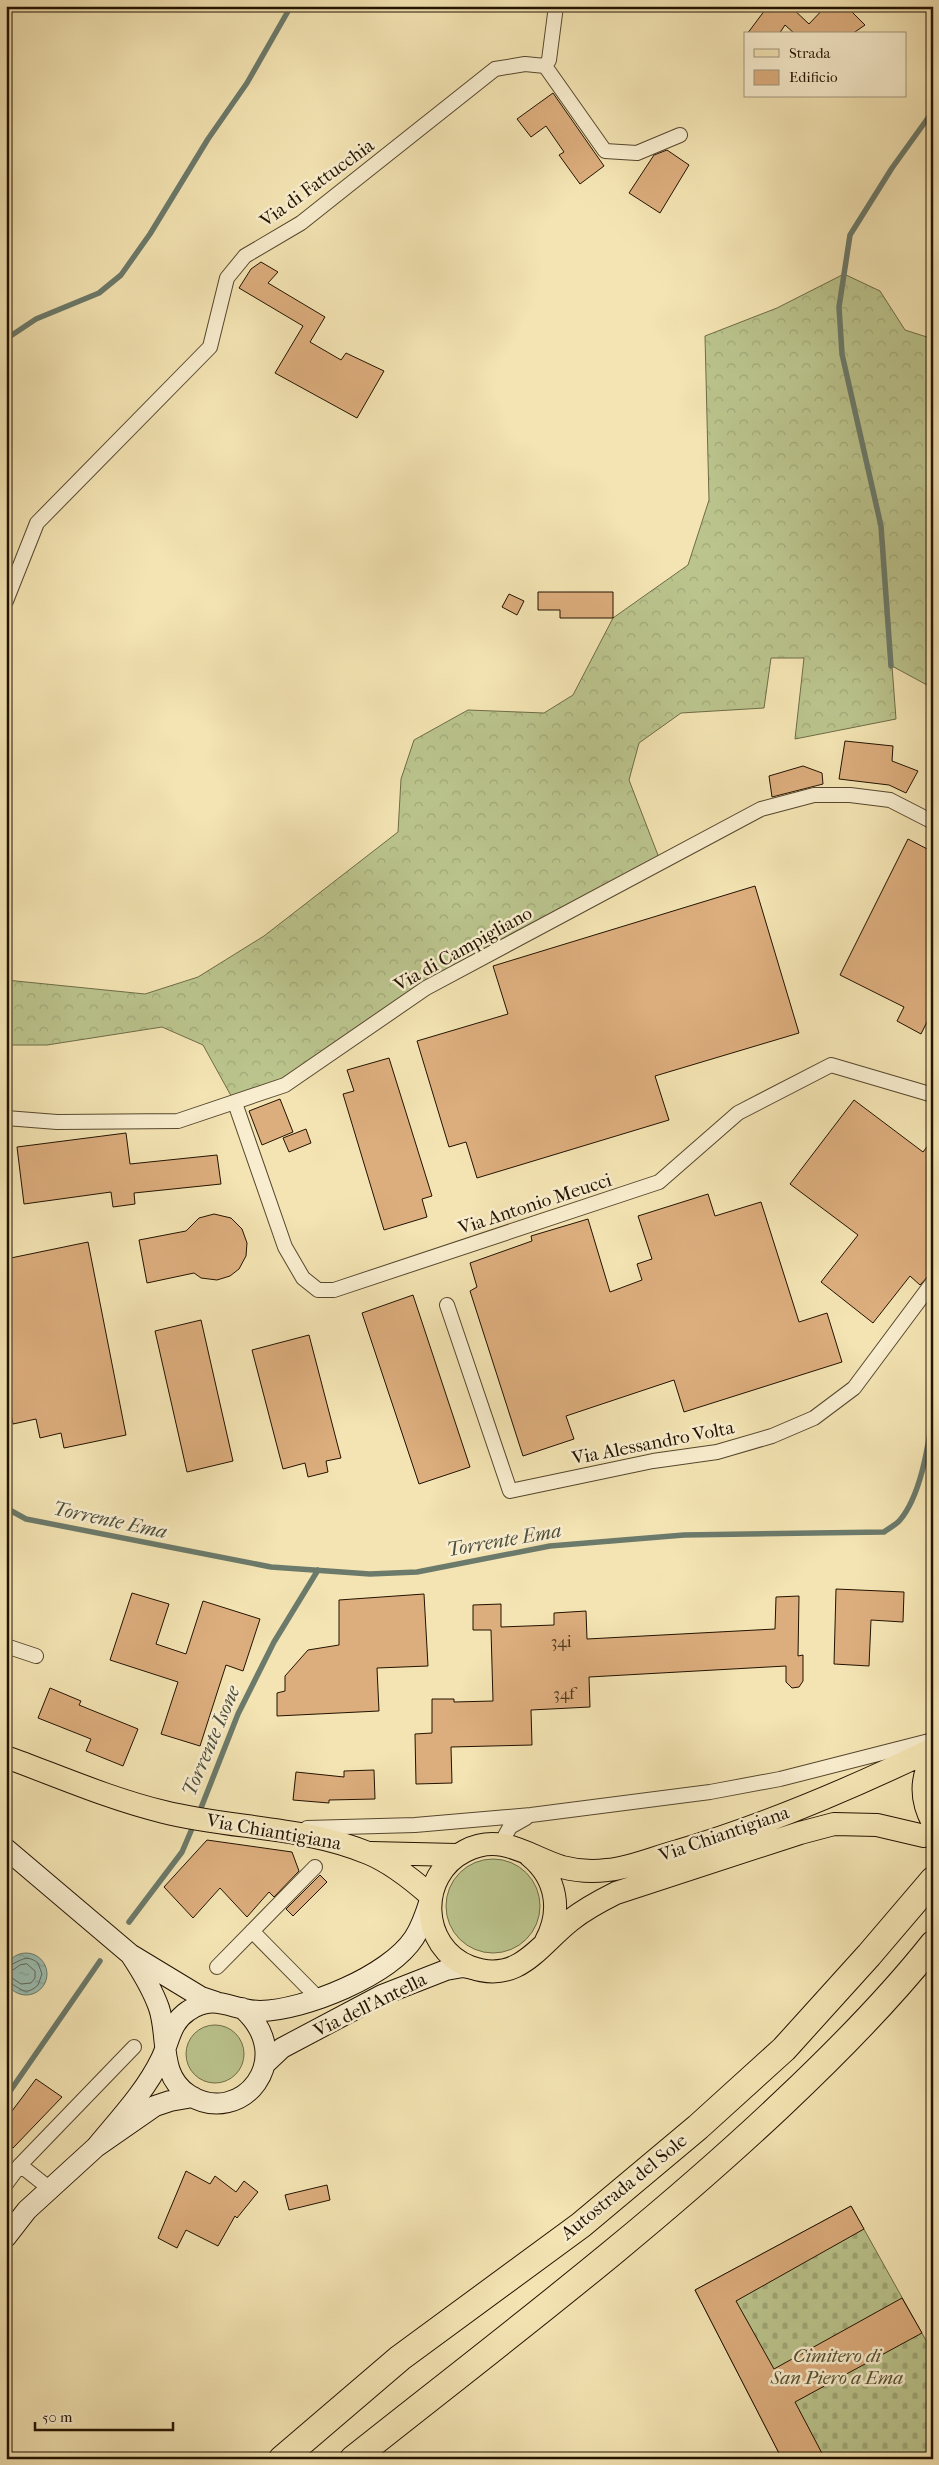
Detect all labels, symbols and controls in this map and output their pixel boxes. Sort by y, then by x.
legend [744,32,906,98]
text: Strada [789,44,832,62]
text: Edificio [789,68,838,86]
street label: Via di Fattucchia [255,134,379,232]
street label: Via di Campigliano [389,902,536,997]
street label: Via Antonio Meucci [455,1169,615,1240]
street label: Via Alessandro Volta [569,1416,736,1470]
water label: Torrente Ema [51,1497,169,1543]
water label: Torrente Ema [445,1519,563,1561]
house number: 34i [551,1632,572,1651]
water label: Torrente Isone [177,1681,245,1800]
house number: 34f [553,1684,578,1703]
street label: Via Chiantigiana [655,1801,792,1867]
street label: Via Chiantigiana [204,1809,343,1855]
street label: Via dell'Antella [309,1968,430,2042]
street label: Autostrada del Sole [556,2129,692,2245]
park label: Cimitero di San Piero a Ema [770,2345,903,2389]
scale bar [35,2400,172,2432]
text: 50 m [42,2408,73,2426]

